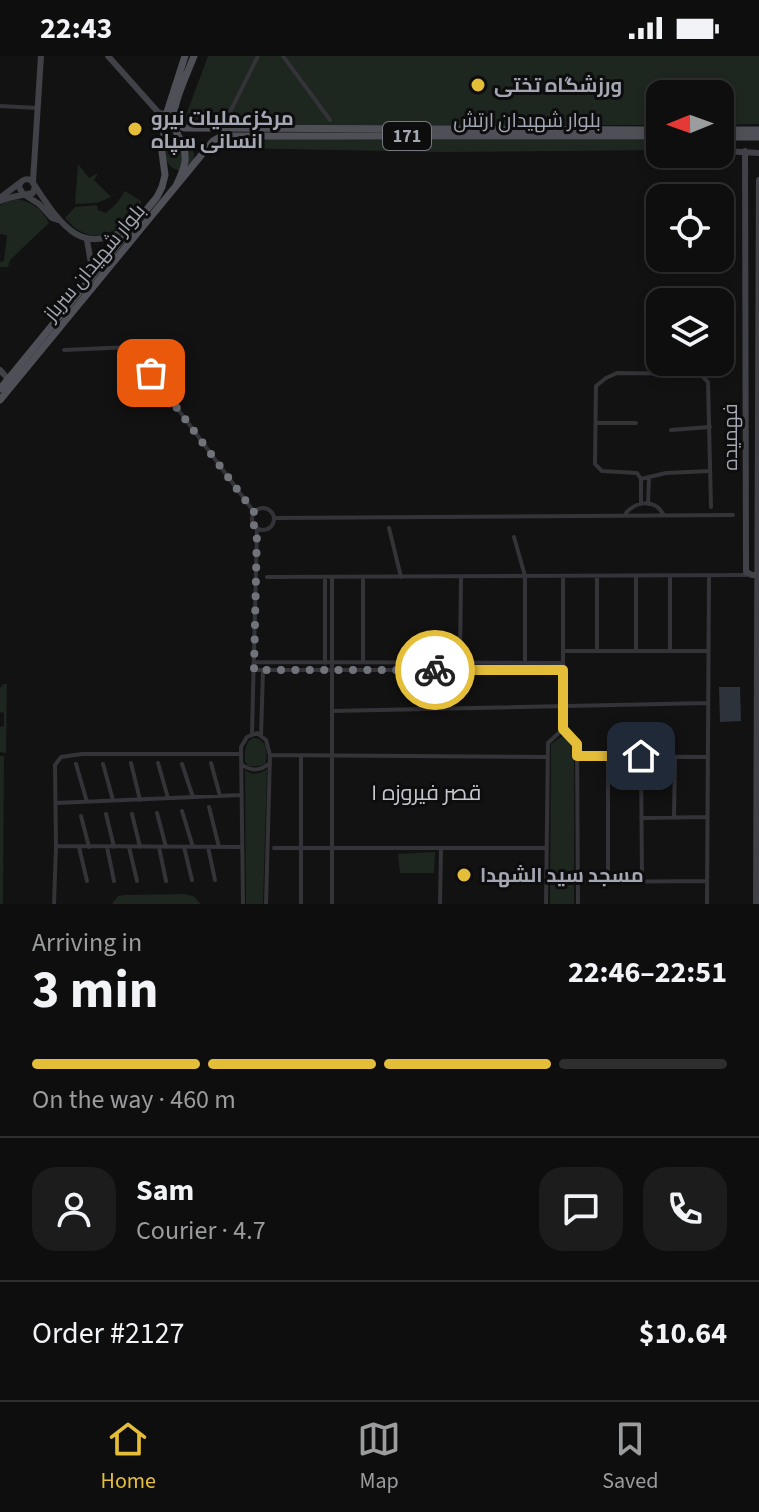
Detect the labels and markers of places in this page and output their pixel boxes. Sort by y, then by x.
place label: ورزشگاه تختی [494,72,622,100]
marker: ورزشگاه تختی [469,76,487,94]
place label: مرکزعملیات نیرو انسانی سپاه [151,105,294,156]
marker: مرکزعملیات نیرو انسانی سپاه [126,120,144,138]
pin [117,339,185,407]
pin [607,722,675,790]
place label: مسجد سید الشهدا [480,862,644,890]
marker: مسجد سید الشهدا [455,866,473,884]

